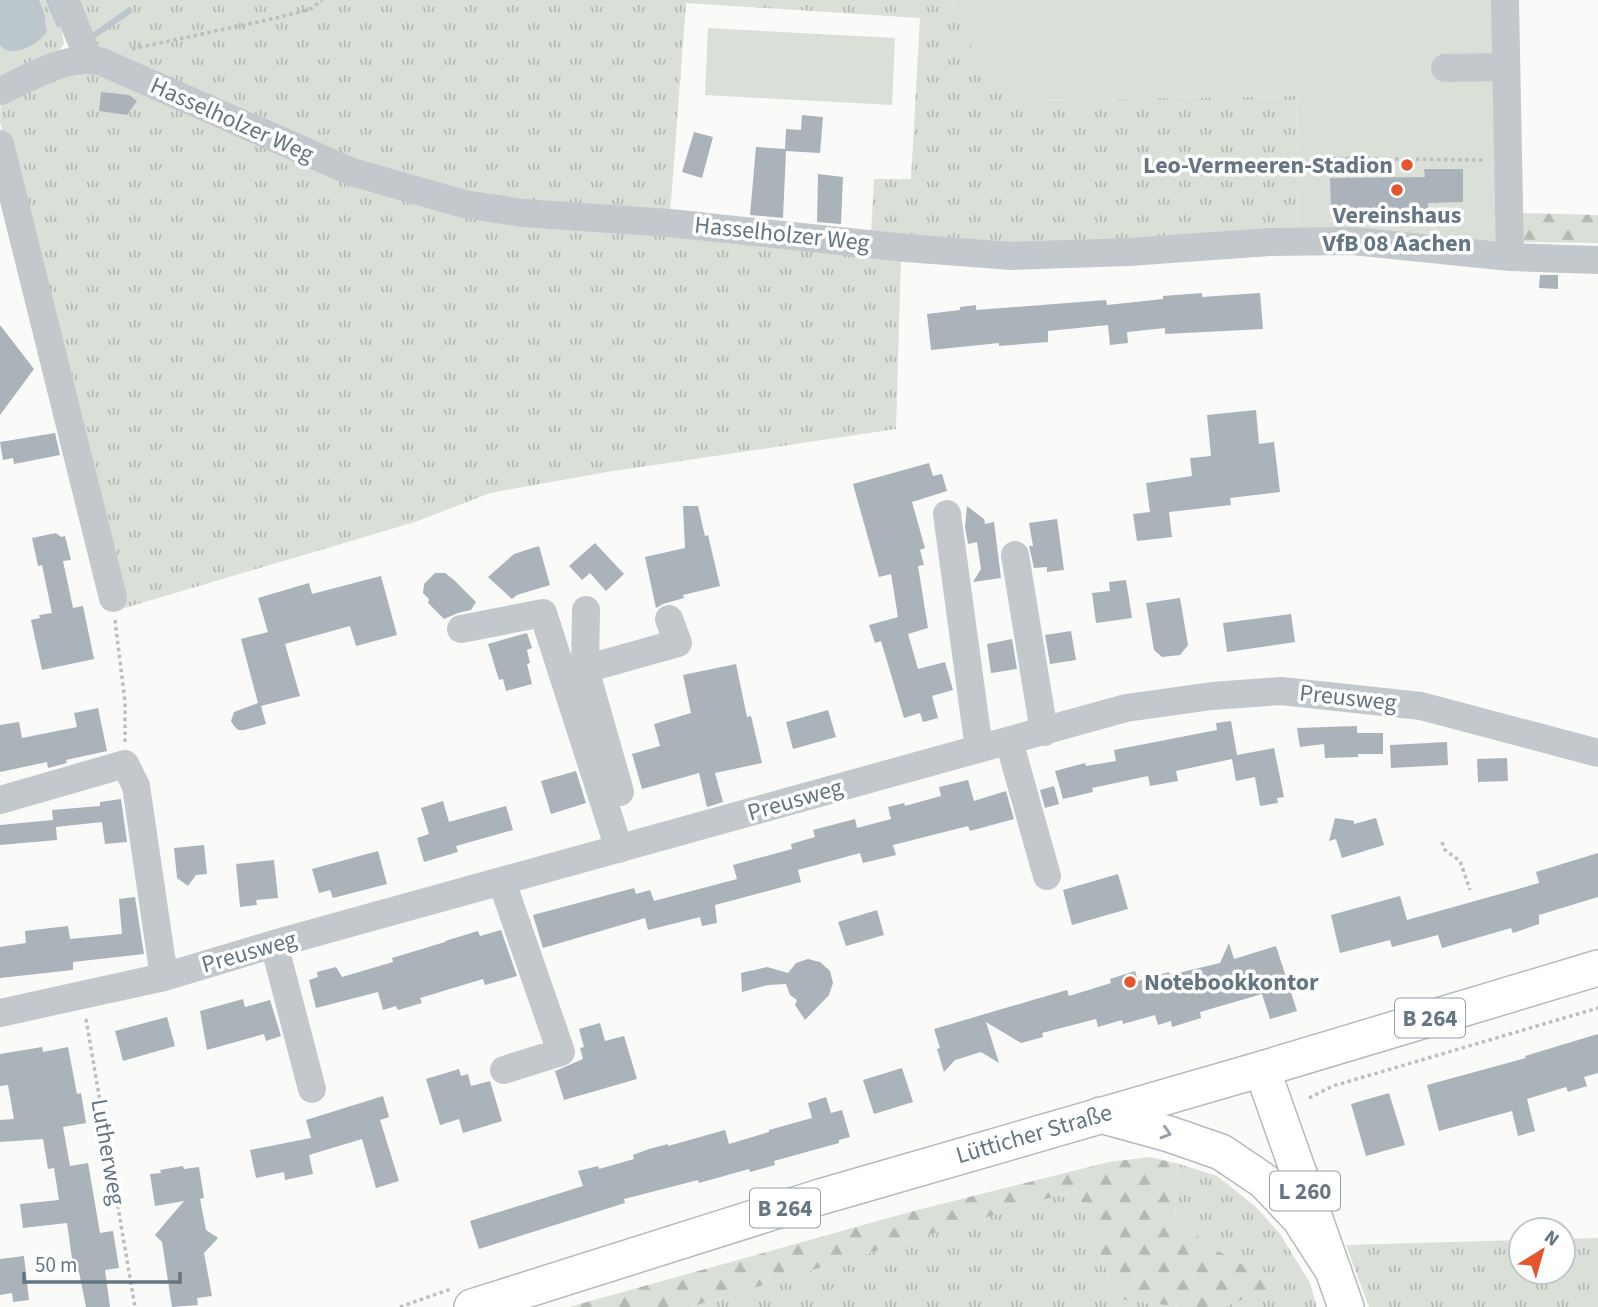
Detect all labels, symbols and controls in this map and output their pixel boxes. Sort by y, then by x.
street label: Hasselholzer Weg [145,68,319,172]
place label: Leo-Vermeeren-Stadion [1143,148,1393,183]
marker: Leo-Vermeeren-Stadion [1399,157,1415,173]
marker: Vereinshaus VfB 08 Aachen [1389,182,1405,198]
place label: Vereinshaus VfB 08 Aachen [1322,198,1471,261]
street label: Hasselholzer Weg [693,207,871,261]
street label: Preusweg [1298,675,1398,721]
street label: Preusweg [743,770,847,830]
street label: Preusweg [197,922,301,982]
place label: Notebookkontor [1144,965,1319,1000]
marker: Notebookkontor [1122,974,1138,990]
road number: B 264 [1395,998,1465,1037]
street label: Lütticher Straße [952,1095,1116,1173]
street label: Lutherweg [81,1096,135,1208]
one-way arrow [1160,1125,1172,1140]
road number: L 260 [1270,1172,1340,1210]
road number: B 264 [750,1189,820,1228]
north arrow [1507,1216,1577,1286]
text: N [1538,1224,1565,1253]
scale bar [24,1240,180,1284]
text: 50 m [35,1250,77,1280]

